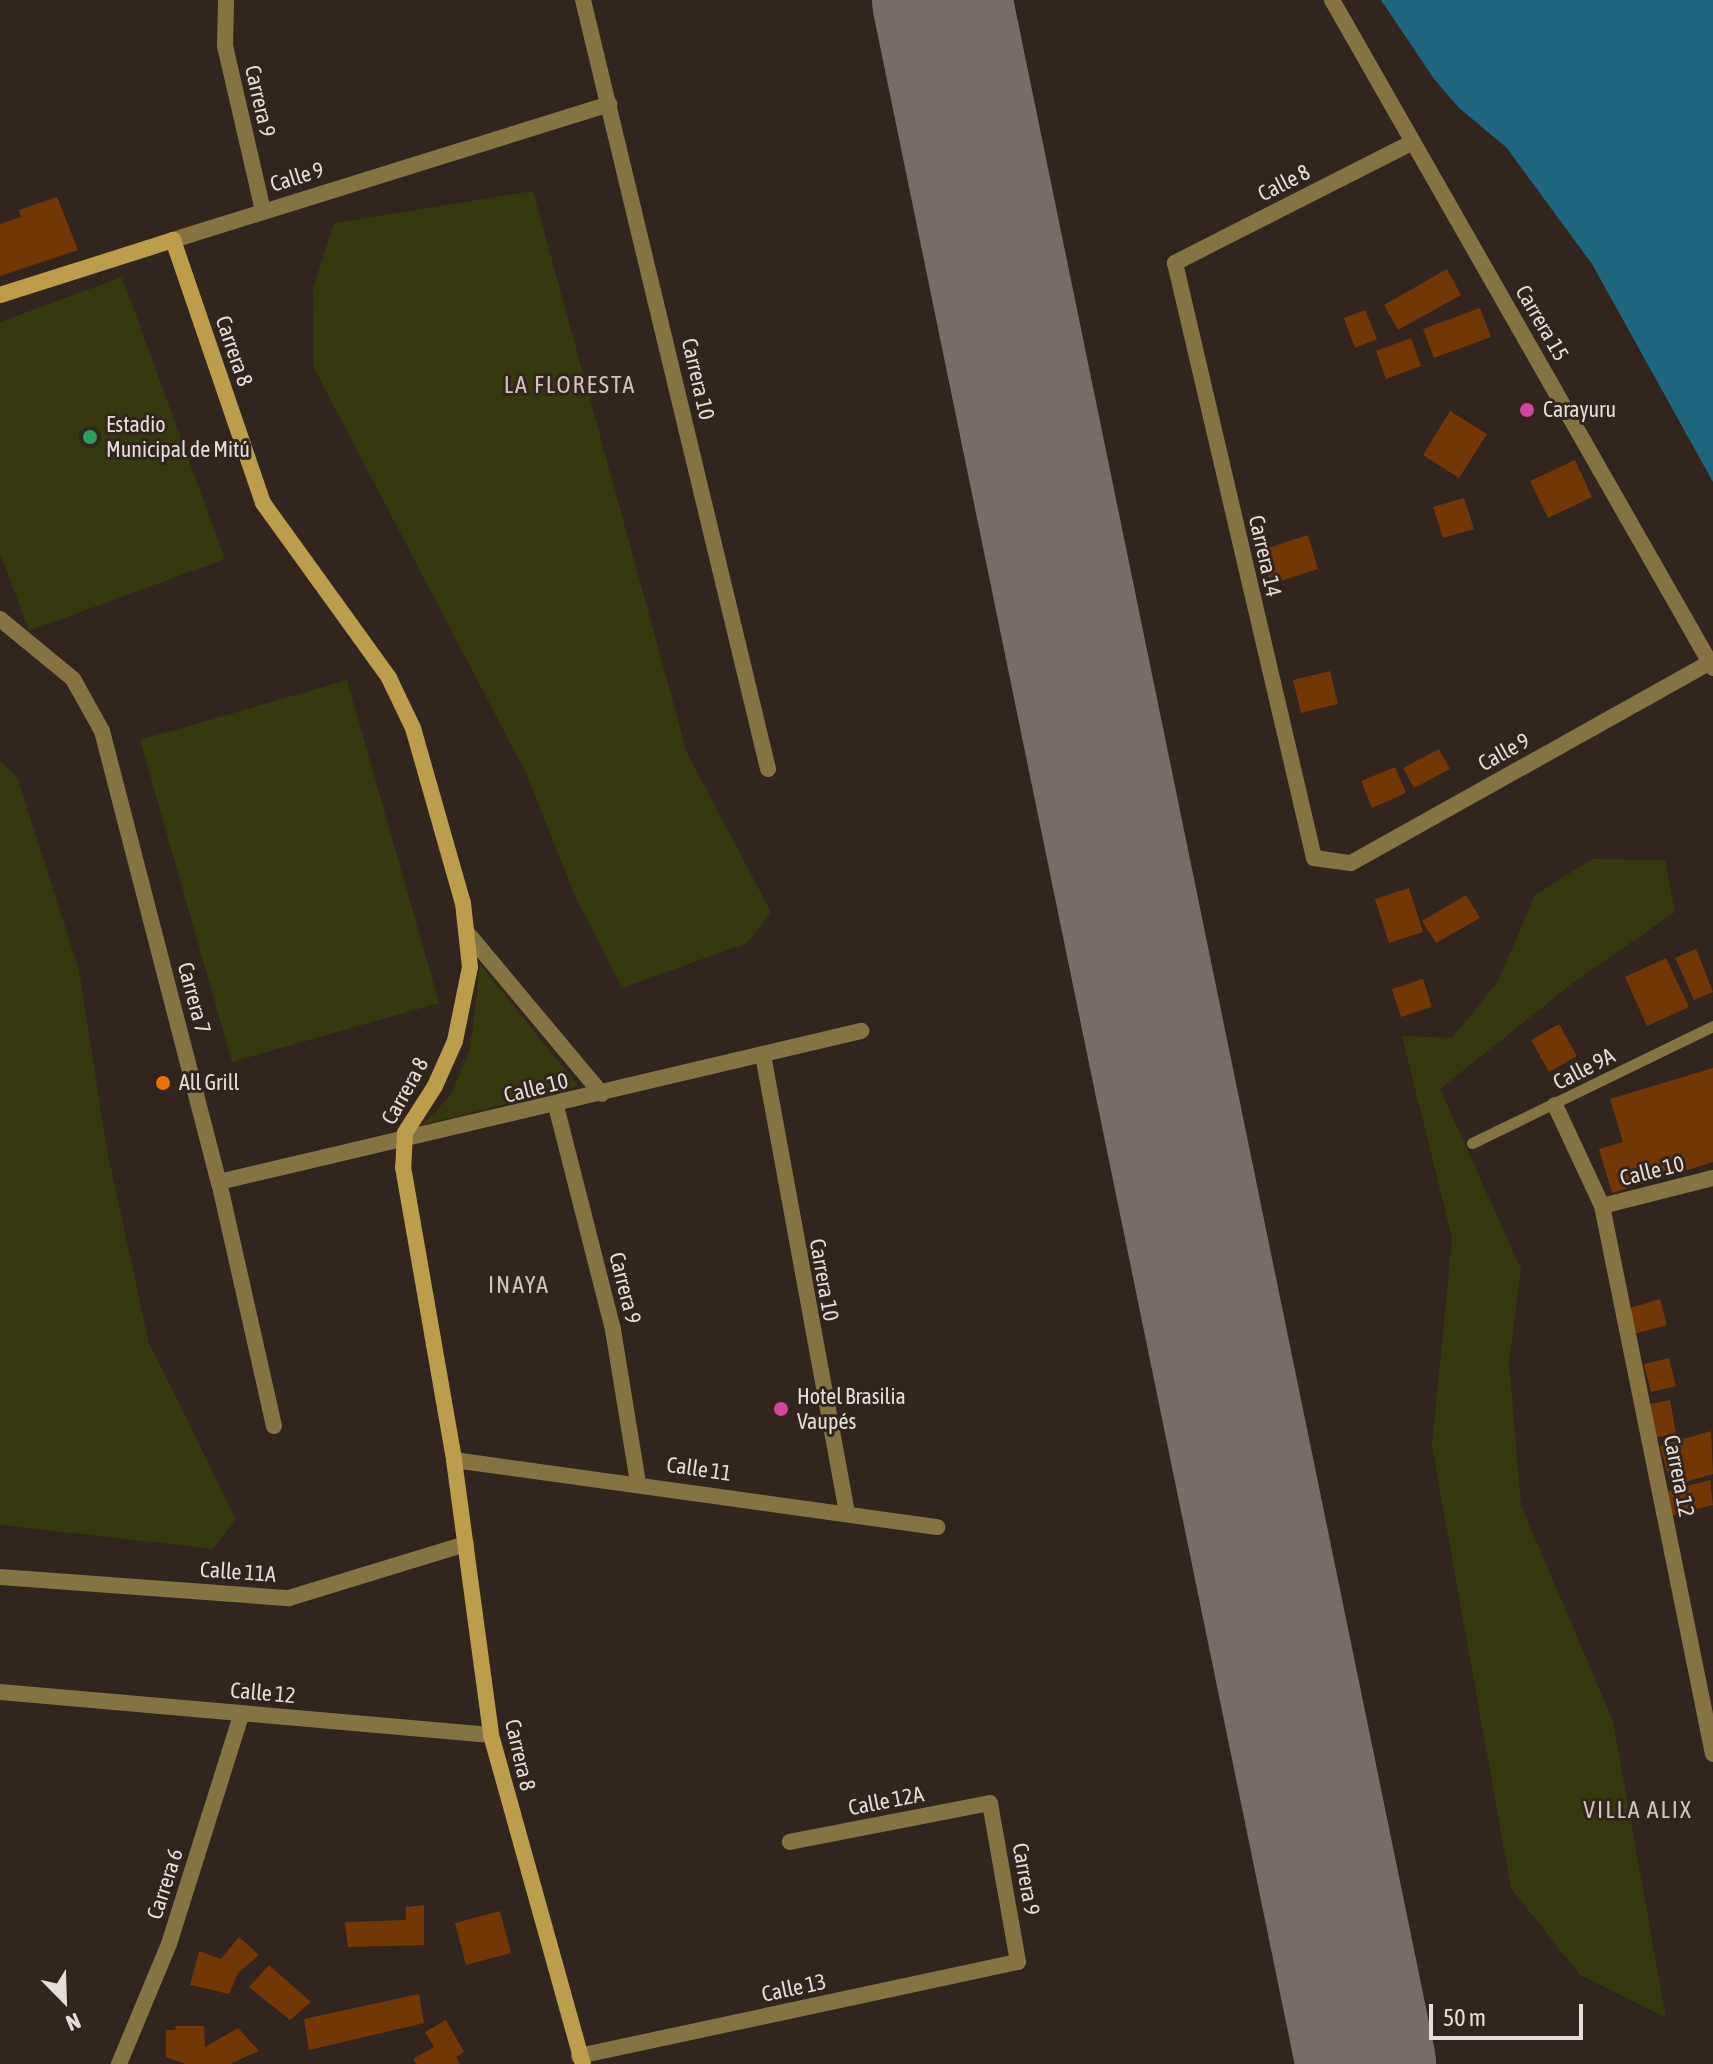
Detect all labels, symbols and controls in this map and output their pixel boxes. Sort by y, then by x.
street label: Carrera 9 [239,63,281,139]
street label: Calle 9 [267,156,327,198]
street label: Calle 8 [1254,159,1314,207]
street label: Carrera 15 [1510,280,1574,366]
street label: Carrera 8 [210,312,258,390]
street label: Carrera 10 [676,336,720,422]
district label: LA FLORESTA [504,371,636,399]
place label: Carayuru [1543,397,1616,423]
marker: Carayuru [1518,401,1536,419]
place label: Estadio Municipal de Mitú [106,411,250,462]
marker: Estadio Municipal de Mitú [81,428,99,446]
street label: Carrera 14 [1243,513,1287,599]
street label: Calle 9 [1474,727,1534,777]
street label: Carrera 7 [172,959,216,1037]
street label: Calle 9A [1549,1042,1619,1096]
street label: Carrera 8 [376,1053,434,1129]
street label: Calle 10 [501,1067,571,1109]
place label: All Grill [179,1070,239,1096]
marker: All Grill [154,1074,172,1092]
street label: Calle 10 [1617,1150,1687,1192]
street label: Carrera 10 [804,1237,844,1323]
street label: Carrera 9 [603,1250,647,1326]
district label: INAYA [488,1271,550,1299]
place label: Hotel Brasilia Vaupés [797,1383,906,1434]
marker: Hotel Brasilia Vaupés [772,1400,790,1418]
street label: Carrera 12 [1658,1433,1700,1519]
street label: Calle 11 [665,1451,733,1487]
street label: Calle 11A [199,1556,277,1588]
street label: Calle 12 [229,1677,297,1709]
street label: Carrera 8 [499,1717,541,1793]
street label: Calle 12A [846,1781,926,1821]
district label: VILLA ALIX [1583,1796,1693,1824]
street label: Carrera 9 [1007,1841,1045,1917]
street label: Carrera 6 [141,1845,189,1923]
north arrow [24,1960,104,2040]
street label: Calle 13 [759,1968,829,2008]
scale bar [1433,1988,1587,2038]
text: 50 m [1443,2004,1486,2031]
text: N [62,2008,84,2037]

